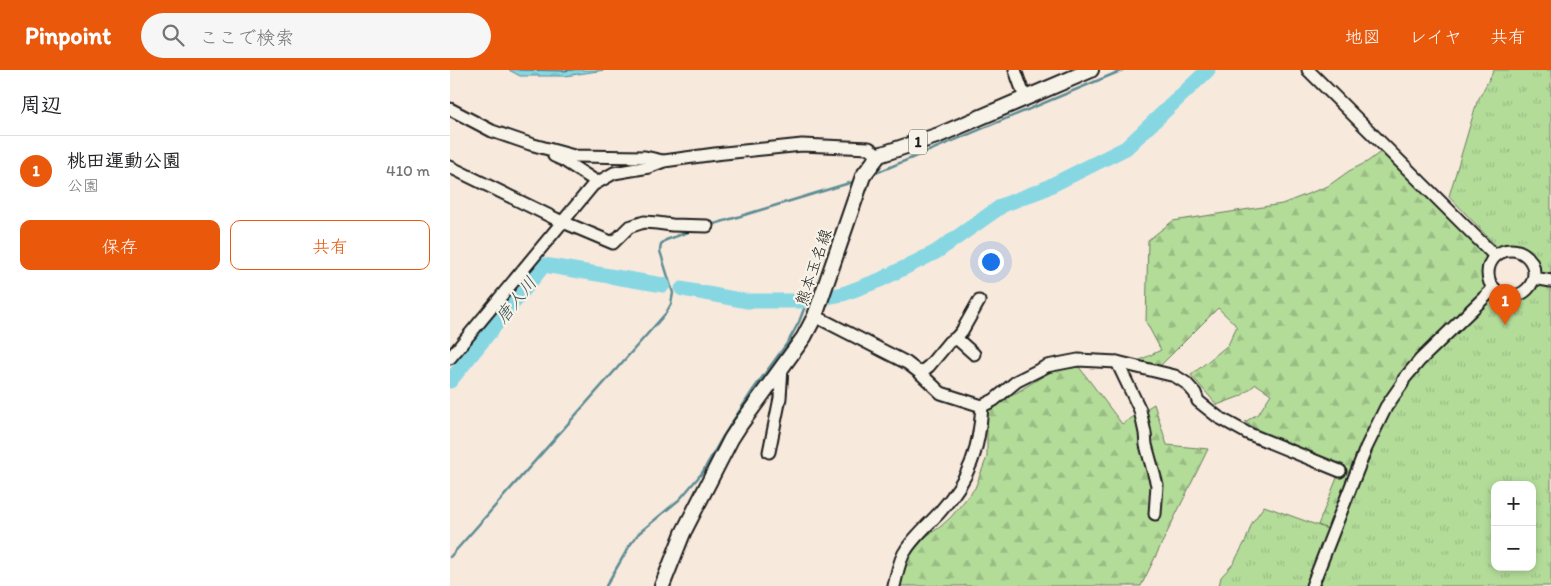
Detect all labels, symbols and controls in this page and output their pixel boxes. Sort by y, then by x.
search box [141,13,491,58]
text: Pinpoint [25,21,111,50]
icon: search [159,21,187,49]
text: ここで検索 [199,26,294,49]
text: 地図 [1345,26,1381,48]
text: レイヤ [1409,26,1462,48]
text: 共有 [1490,26,1526,48]
text: 周辺 [20,92,62,117]
road number: 1 [909,130,927,154]
text: 桃田運動公園 [67,149,181,172]
text: 1 [32,161,40,180]
text: 410 m [386,161,430,180]
text: 公園 [67,176,99,195]
button: 保存 [20,220,220,270]
button: 共有 [230,220,430,270]
street label: 熊本玉名線 [791,226,835,308]
your location [978,249,1004,275]
water label: 唐人川 [490,272,542,328]
pin: 1 [1489,284,1521,325]
map controls [1491,481,1536,571]
button: + [1491,481,1536,526]
button: − [1491,526,1536,571]

